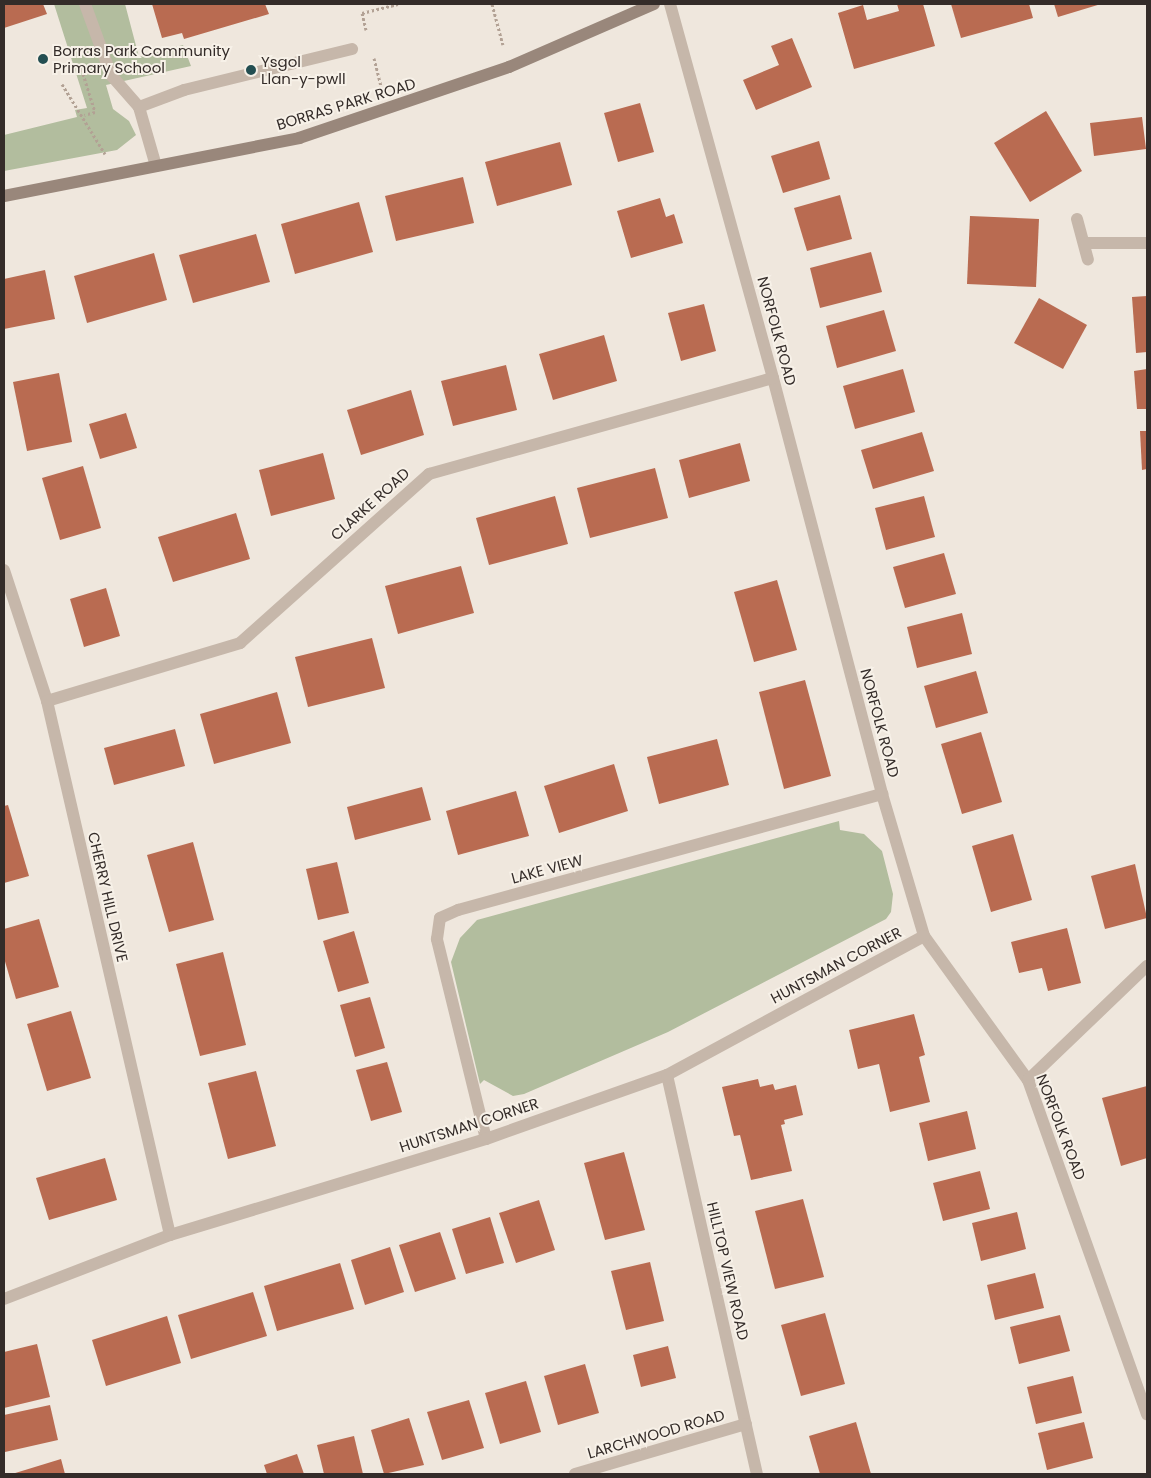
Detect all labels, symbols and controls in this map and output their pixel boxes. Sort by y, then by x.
place label: Borras Park Community Primary School [53,41,230,76]
place label: Ysgol Llan-y-pwll [261,52,346,87]
marker: Borras Park Community Primary School [37,53,49,65]
marker: Ysgol Llan-y-pwll [245,64,257,76]
street label: BORRAS PARK ROAD [274,74,418,134]
street label: NORFOLK ROAD [754,275,800,387]
street label: CLARKE ROAD [327,464,413,544]
street label: NORFOLK ROAD [857,667,903,779]
street label: CHERRY HILL DRIVE [84,830,132,964]
street label: LAKE VIEW [509,851,585,887]
street label: HUNTSMAN CORNER [768,923,904,1007]
street label: NORFOLK ROAD [1033,1072,1089,1182]
street label: HUNTSMAN CORNER [397,1094,541,1156]
street label: HILLTOP VIEW ROAD [703,1200,753,1342]
street label: LARCHWOOD ROAD [585,1406,727,1462]

